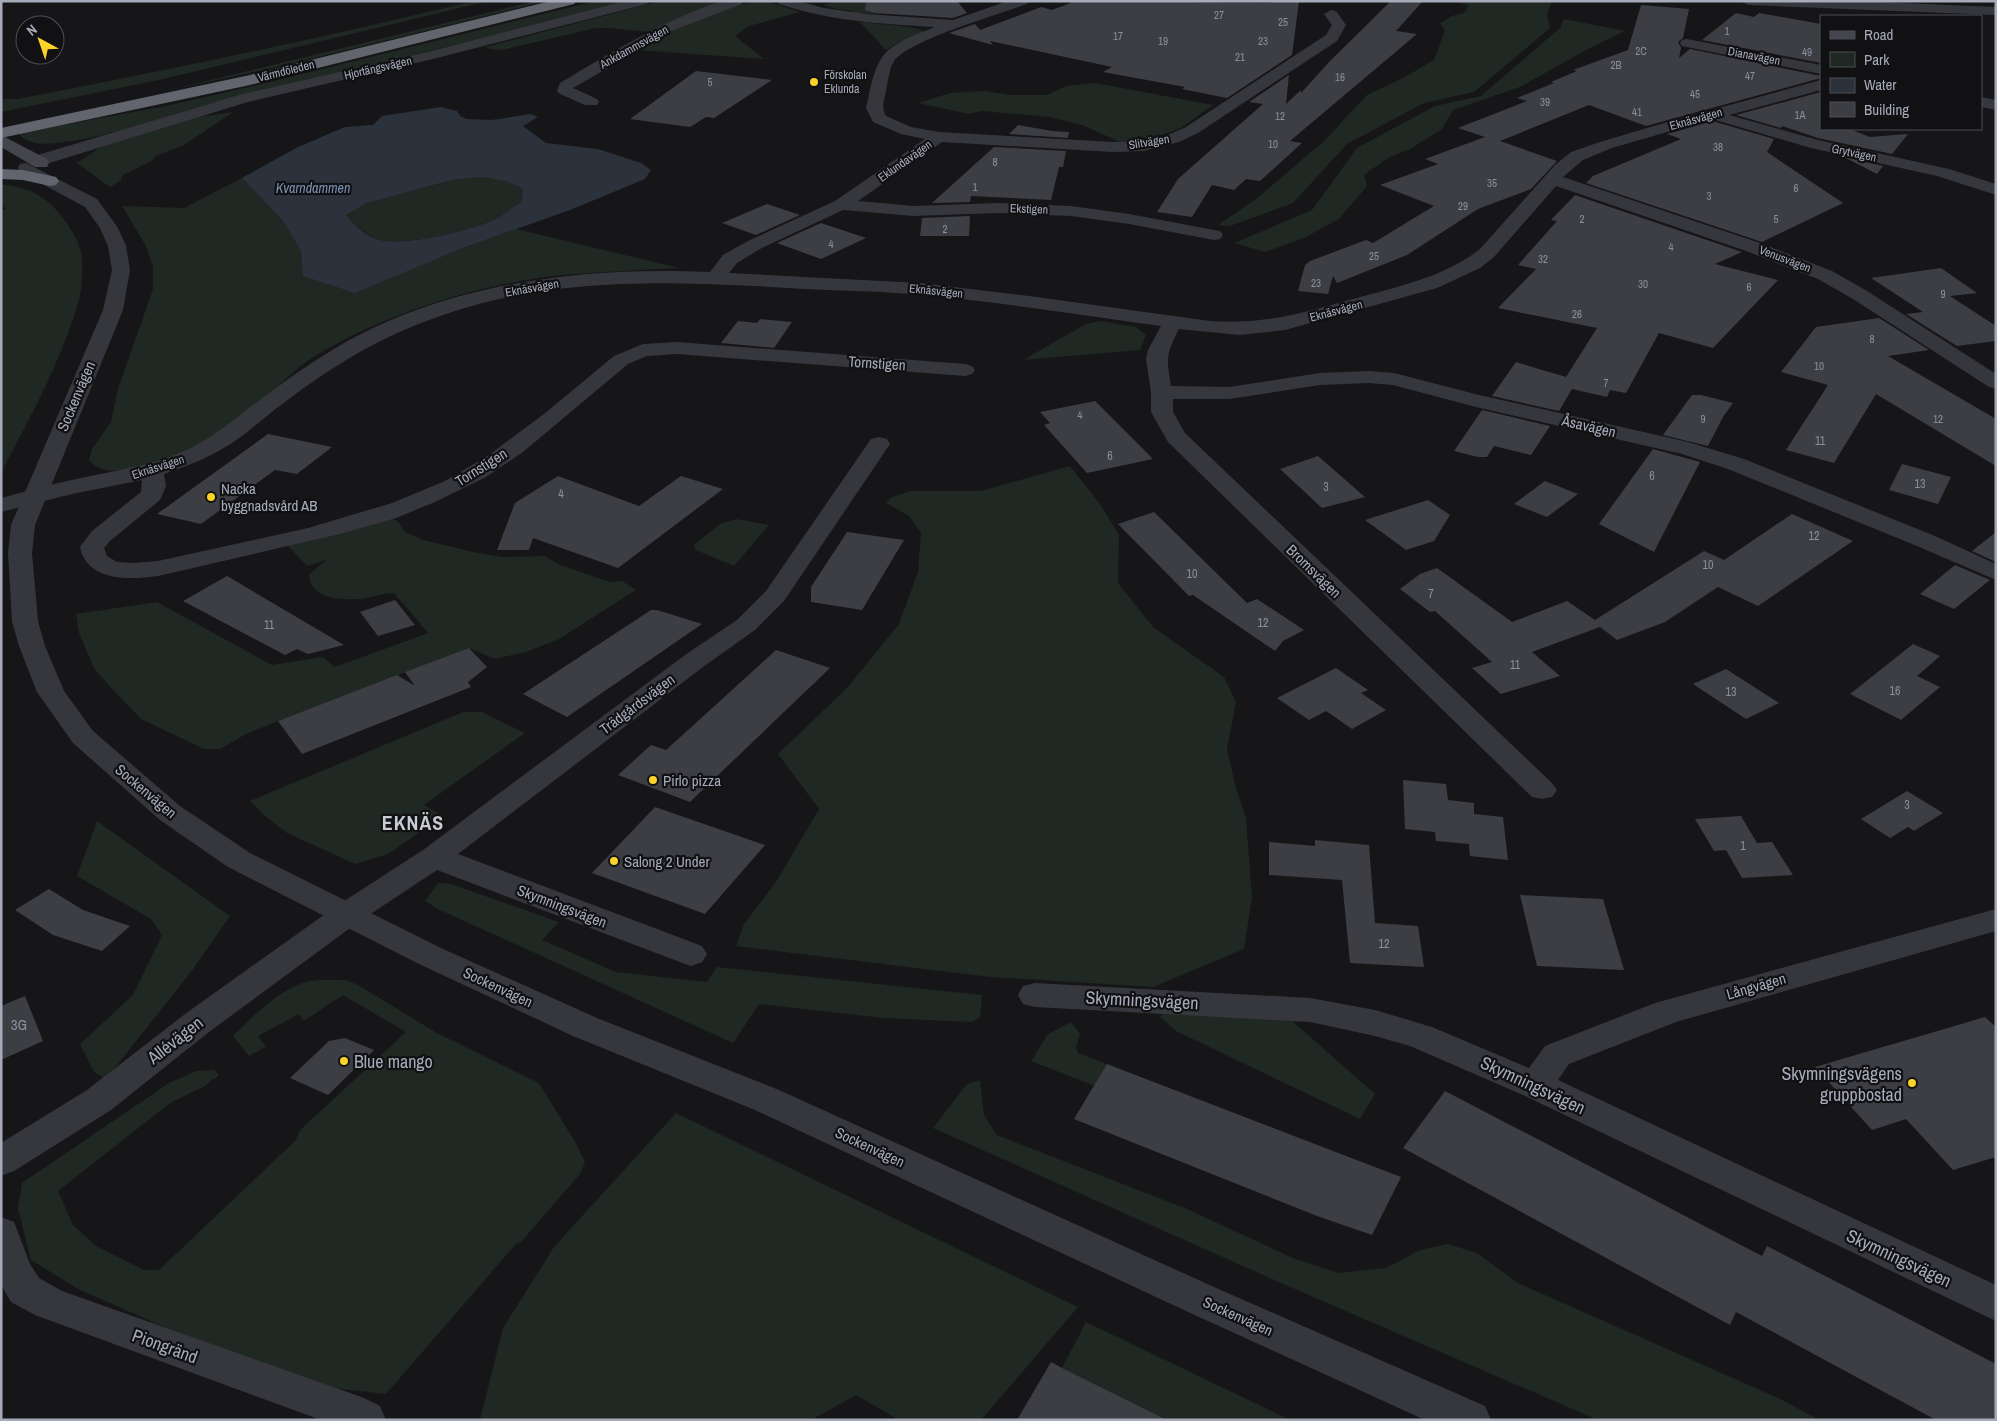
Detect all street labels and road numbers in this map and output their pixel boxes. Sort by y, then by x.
street label: Ankdammsvägen [596,22,671,73]
street label: Dianavägen [1726,43,1782,69]
street label: Hjortängsvägen [343,52,413,84]
street label: Värmdöleden [256,56,316,86]
street label: Eknäsvägen [1668,104,1724,134]
street label: Slitvägen [1127,131,1171,153]
street label: Eklundavägen [875,137,935,185]
street label: Grytvägen [1830,140,1878,166]
street label: Ekstigen [1010,200,1048,218]
street label: Venusvägen [1757,242,1813,276]
street label: Eknäsvägen [504,275,560,301]
street label: Eknäsvägen [908,280,964,302]
street label: Eknäsvägen [1308,296,1364,326]
street label: Tornstigen [848,351,906,375]
street label: Sockenvägen [52,358,100,434]
street label: Åsavägen [1559,409,1618,442]
street label: Tornstigen [451,443,511,491]
street label: Eknäsvägen [130,451,186,483]
street label: Bromsvägen [1282,539,1346,603]
street label: Trädgårdsvägen [595,669,679,739]
street label: Sockenvägen [111,759,181,823]
street label: Skymningsvägen [514,879,610,933]
street label: Sockenvägen [460,962,536,1012]
street label: Långvägen [1724,968,1788,1004]
street label: Skymningsvägen [1085,985,1199,1015]
street label: Allévägen [141,1010,208,1070]
street label: Skymningsvägen [1476,1050,1590,1120]
street label: Sockenvägen [832,1122,908,1172]
street label: Skymningsvägen [1842,1223,1956,1293]
street label: Sockenvägen [1200,1291,1276,1341]
street label: Piongränd [129,1323,201,1369]

